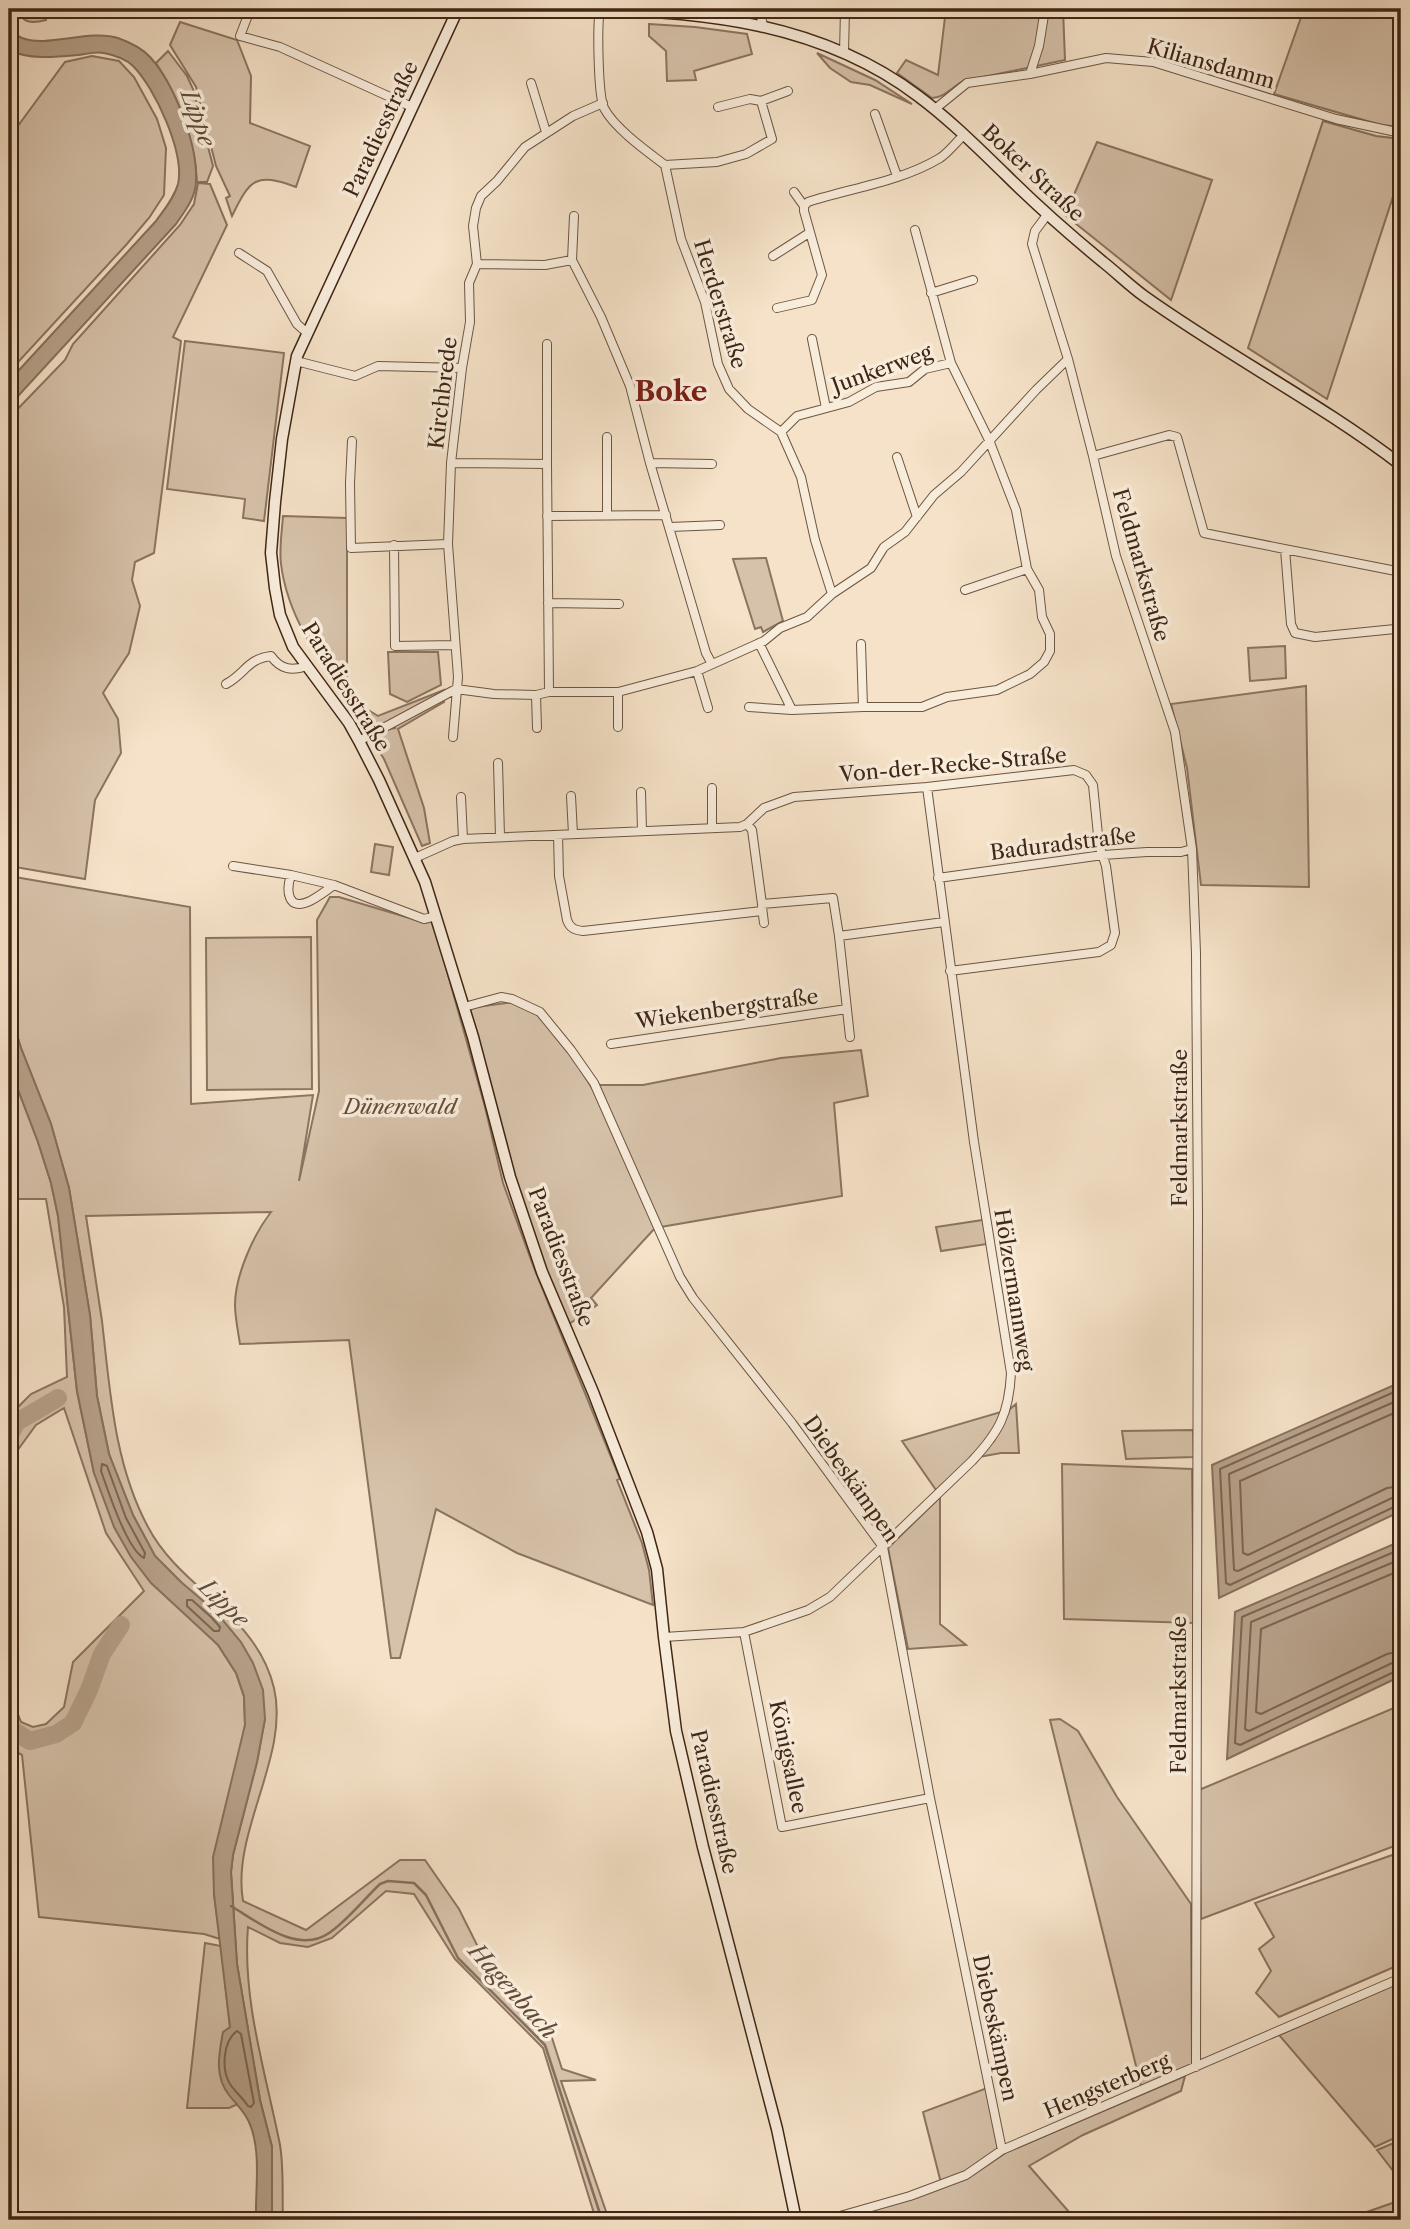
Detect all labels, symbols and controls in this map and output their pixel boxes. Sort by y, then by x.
street label: Kiliansdamm [1144,33,1278,94]
street label: Paradiesstraße [338,57,423,201]
water label: Lippe [174,84,221,151]
street label: Boker Straße [977,119,1090,226]
street label: Herderstraße [689,236,752,372]
street label: Kirchbrede [423,335,462,451]
street label: Junkerweg [825,339,936,399]
district label: Boke [634,374,708,408]
street label: Feldmarkstraße [1108,486,1175,644]
street label: Paradiesstraße [297,618,396,756]
street label: Von-der-Recke-Straße [837,742,1068,787]
street label: Baduradstraße [989,822,1137,865]
street label: Wiekenbergstraße [633,983,820,1034]
street label: Feldmarkstraße [1167,1049,1192,1207]
park label: Dünenwald [342,1094,459,1119]
street label: Paradiesstraße [523,1184,600,1330]
street label: Hölzermannweg [989,1207,1040,1374]
street label: Diebeskämpen [798,1411,904,1547]
water label: Lippe [192,1571,255,1634]
street label: Feldmarkstraße [1166,1616,1191,1774]
street label: Königsallee [764,1698,813,1816]
street label: Paradiesstraße [686,1727,743,1876]
water label: Hagenbach [461,1936,563,2045]
street label: Diebeskämpen [968,1952,1023,2103]
street label: Hengsterberg [1040,2047,1175,2123]

